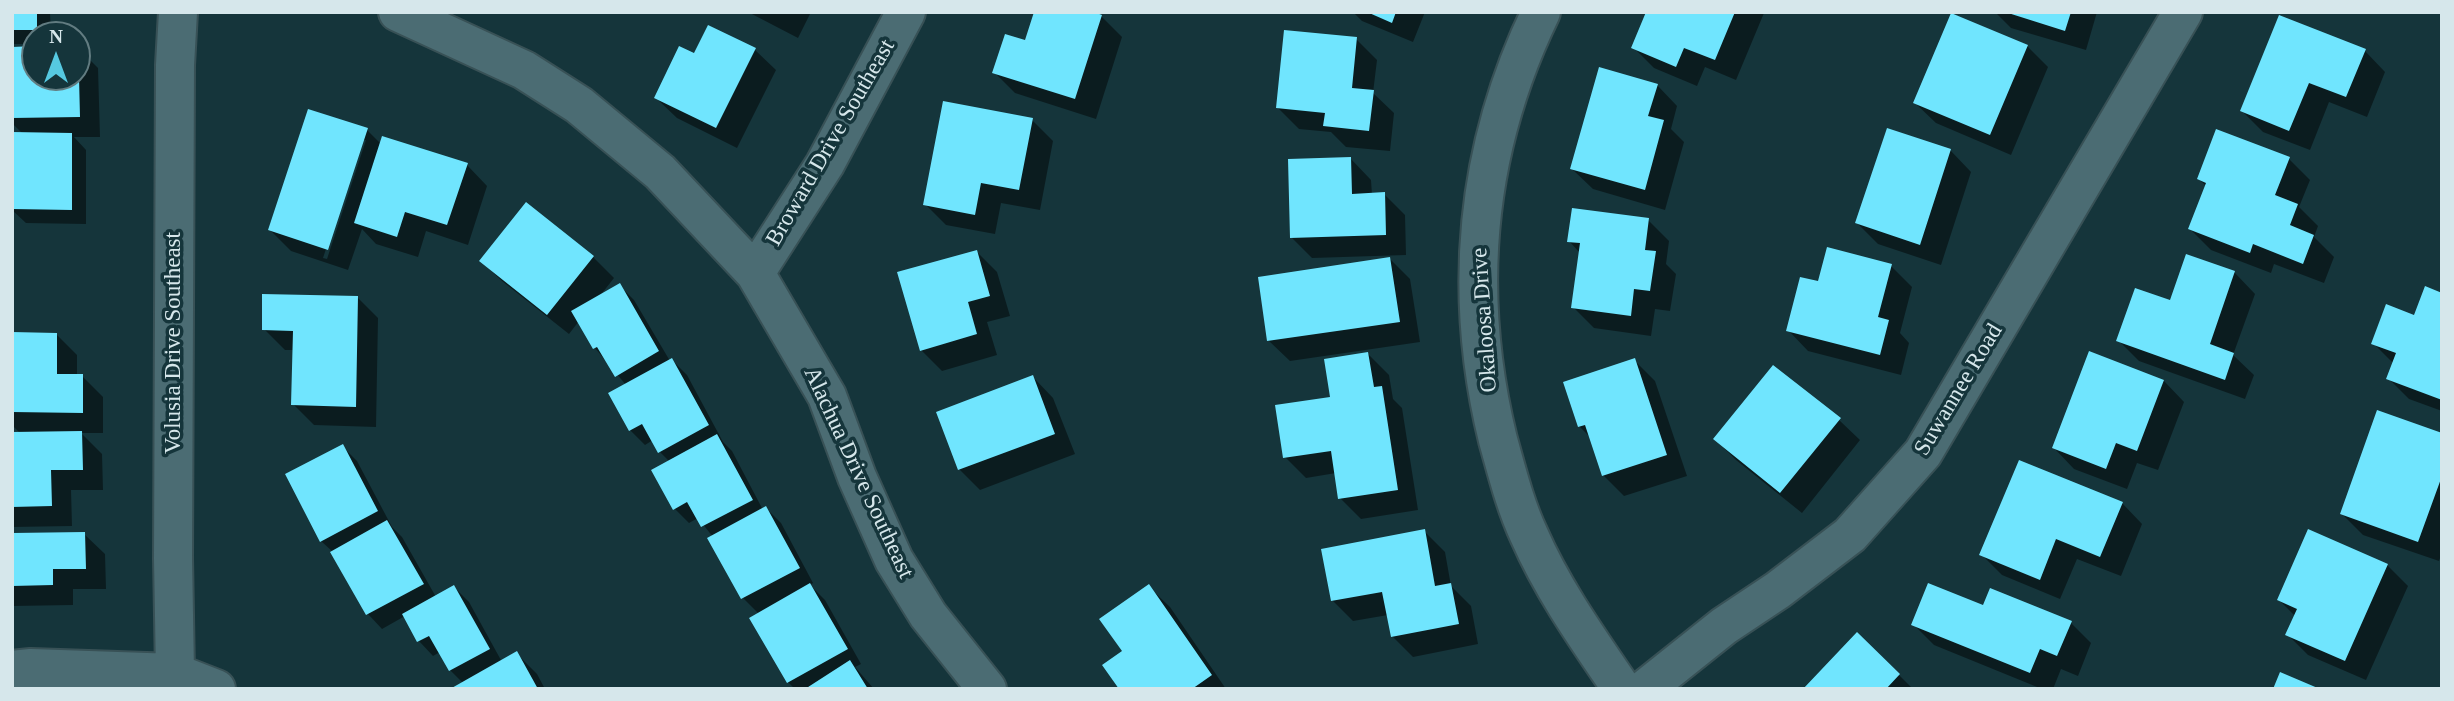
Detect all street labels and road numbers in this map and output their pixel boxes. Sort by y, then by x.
street label: Broward Drive Southeast [761,35,901,251]
street label: Volusia Drive Southeast [160,232,188,454]
street label: Okaloosa Drive [1466,247,1504,393]
street label: Suwannee Road [1909,319,2009,461]
street label: Alachua Drive Southeast [797,363,919,583]

